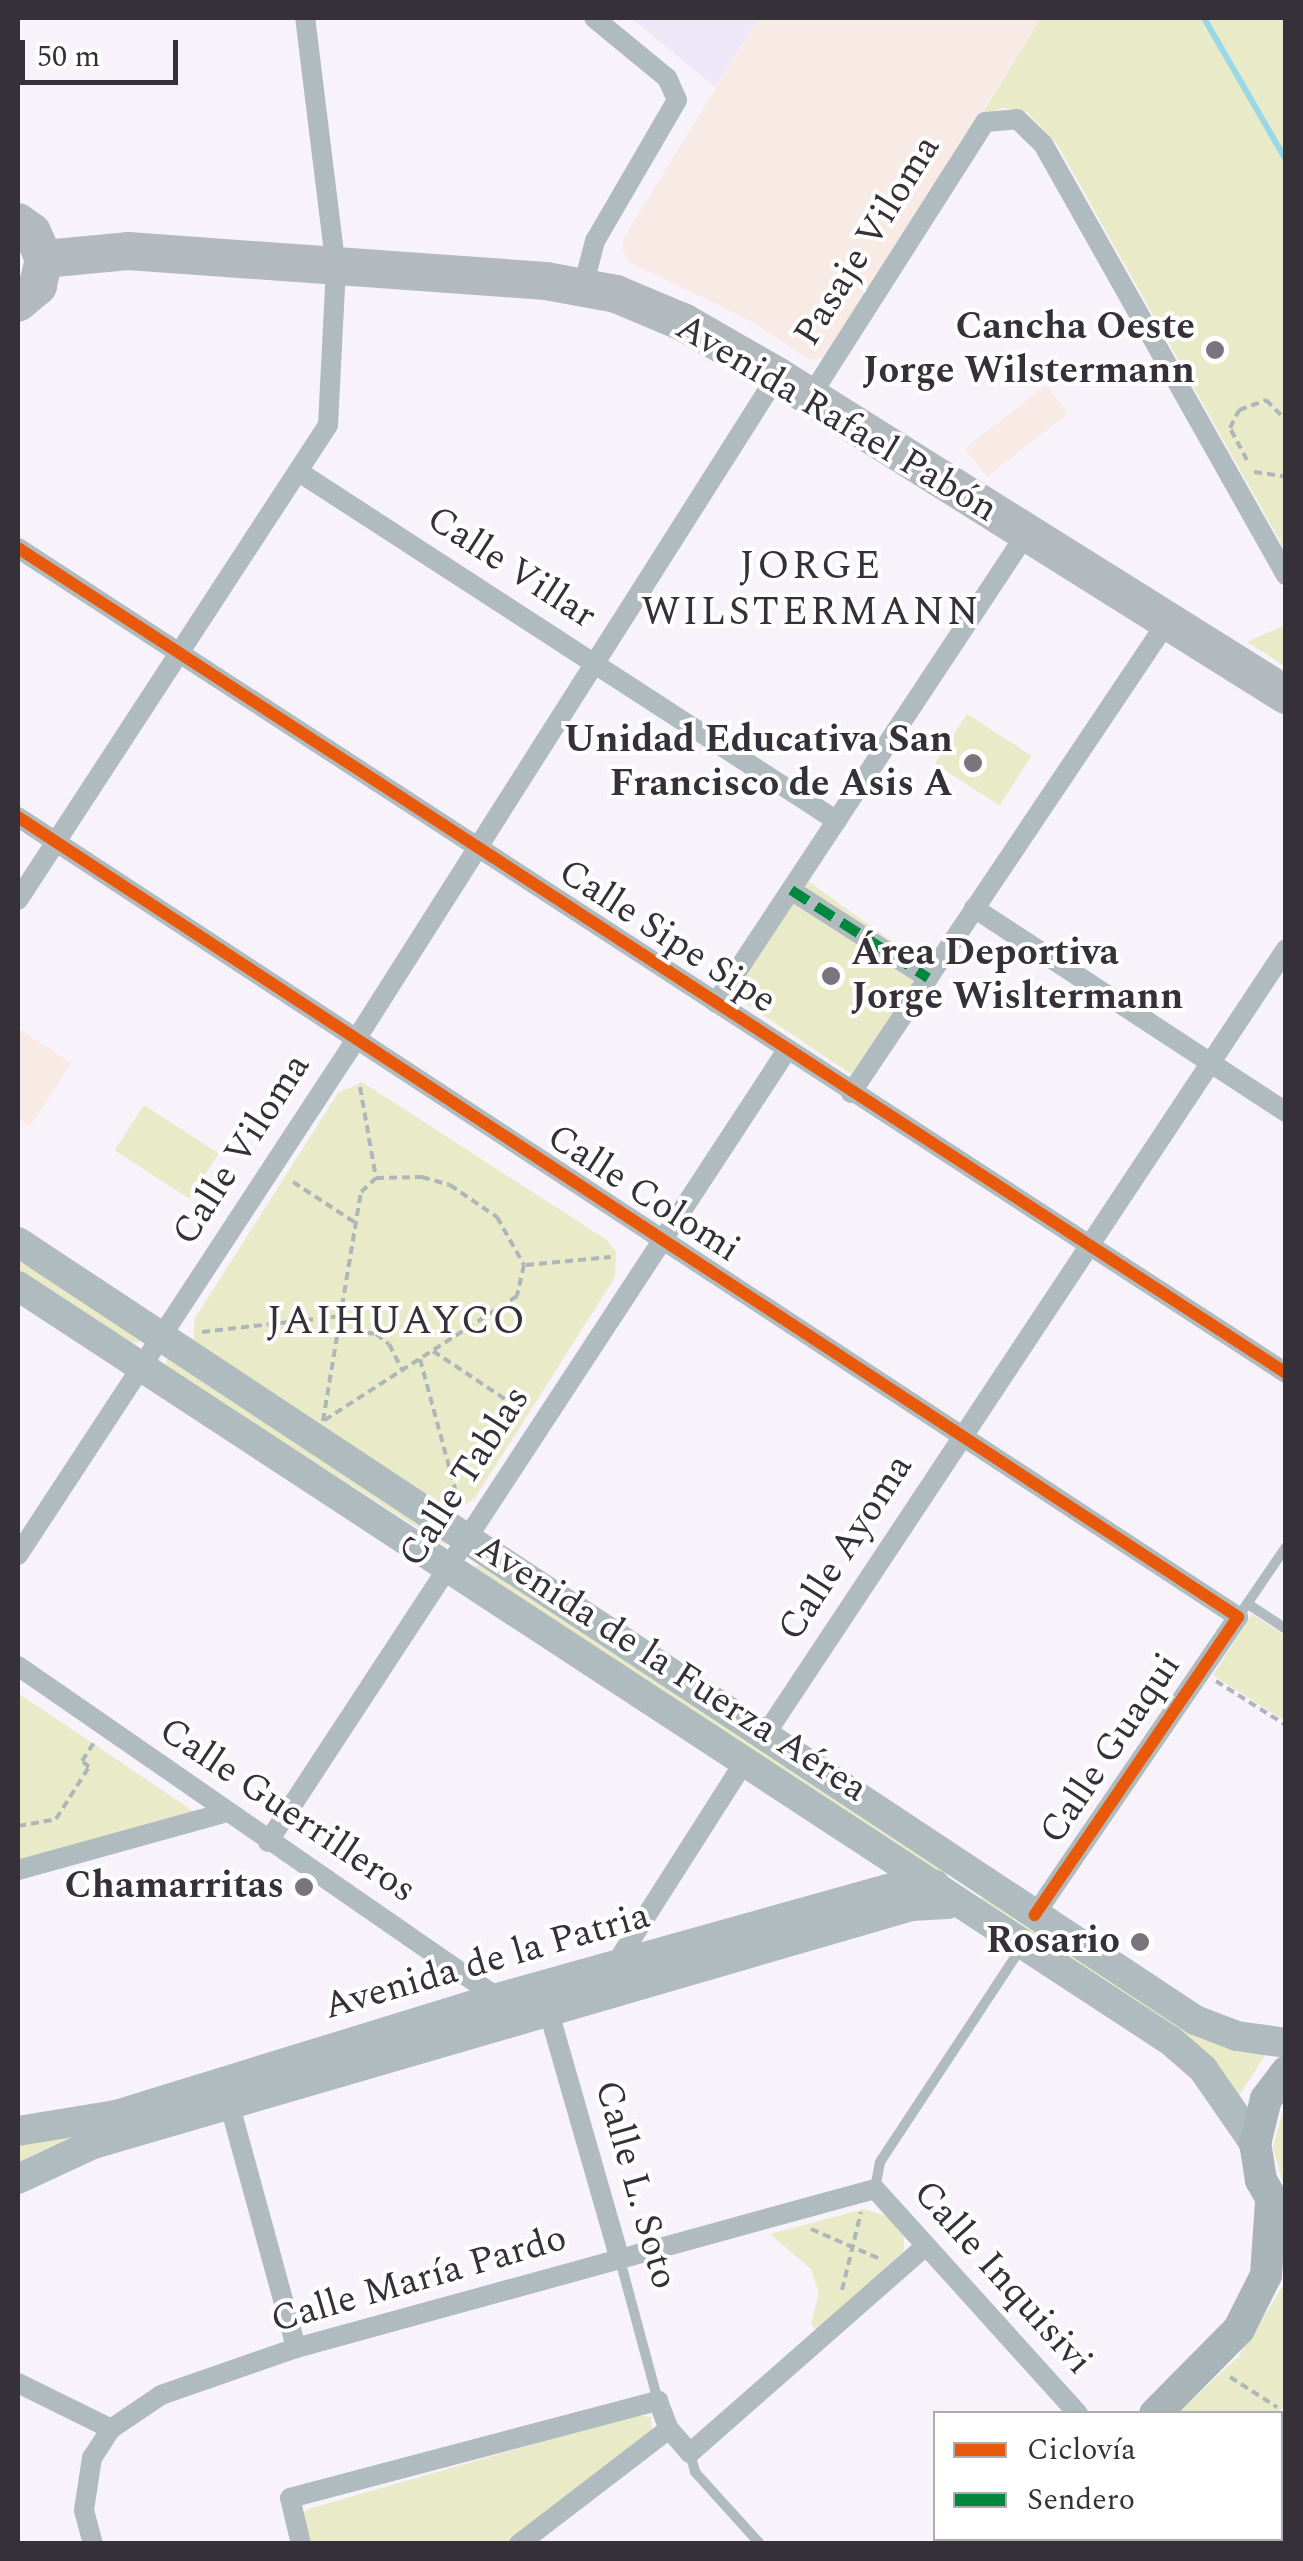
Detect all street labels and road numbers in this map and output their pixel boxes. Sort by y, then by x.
street label: Pasaje Viloma [785,127,951,355]
street label: Avenida Rafael Pabón [667,305,1005,533]
street label: Calle Villar [418,497,604,639]
street label: Calle Sipe Sipe [550,850,784,1024]
street label: Calle Viloma [163,1046,321,1254]
street label: Calle Colomi [538,1115,748,1273]
street label: Calle Tablas [390,1378,540,1576]
street label: Calle Ayoma [769,1446,923,1650]
street label: Avenida de la Fuerza Aérea [467,1525,875,1813]
street label: Calle Guaqui [1031,1645,1191,1853]
street label: Calle Guerrilleros [150,1708,424,1914]
street label: Avenida de la Patria [319,1894,655,2030]
street label: Calle L. Soto [583,2076,687,2294]
street label: Calle Inquisivi [903,2171,1101,2385]
street label: Calle María Pardo [266,2216,572,2344]

